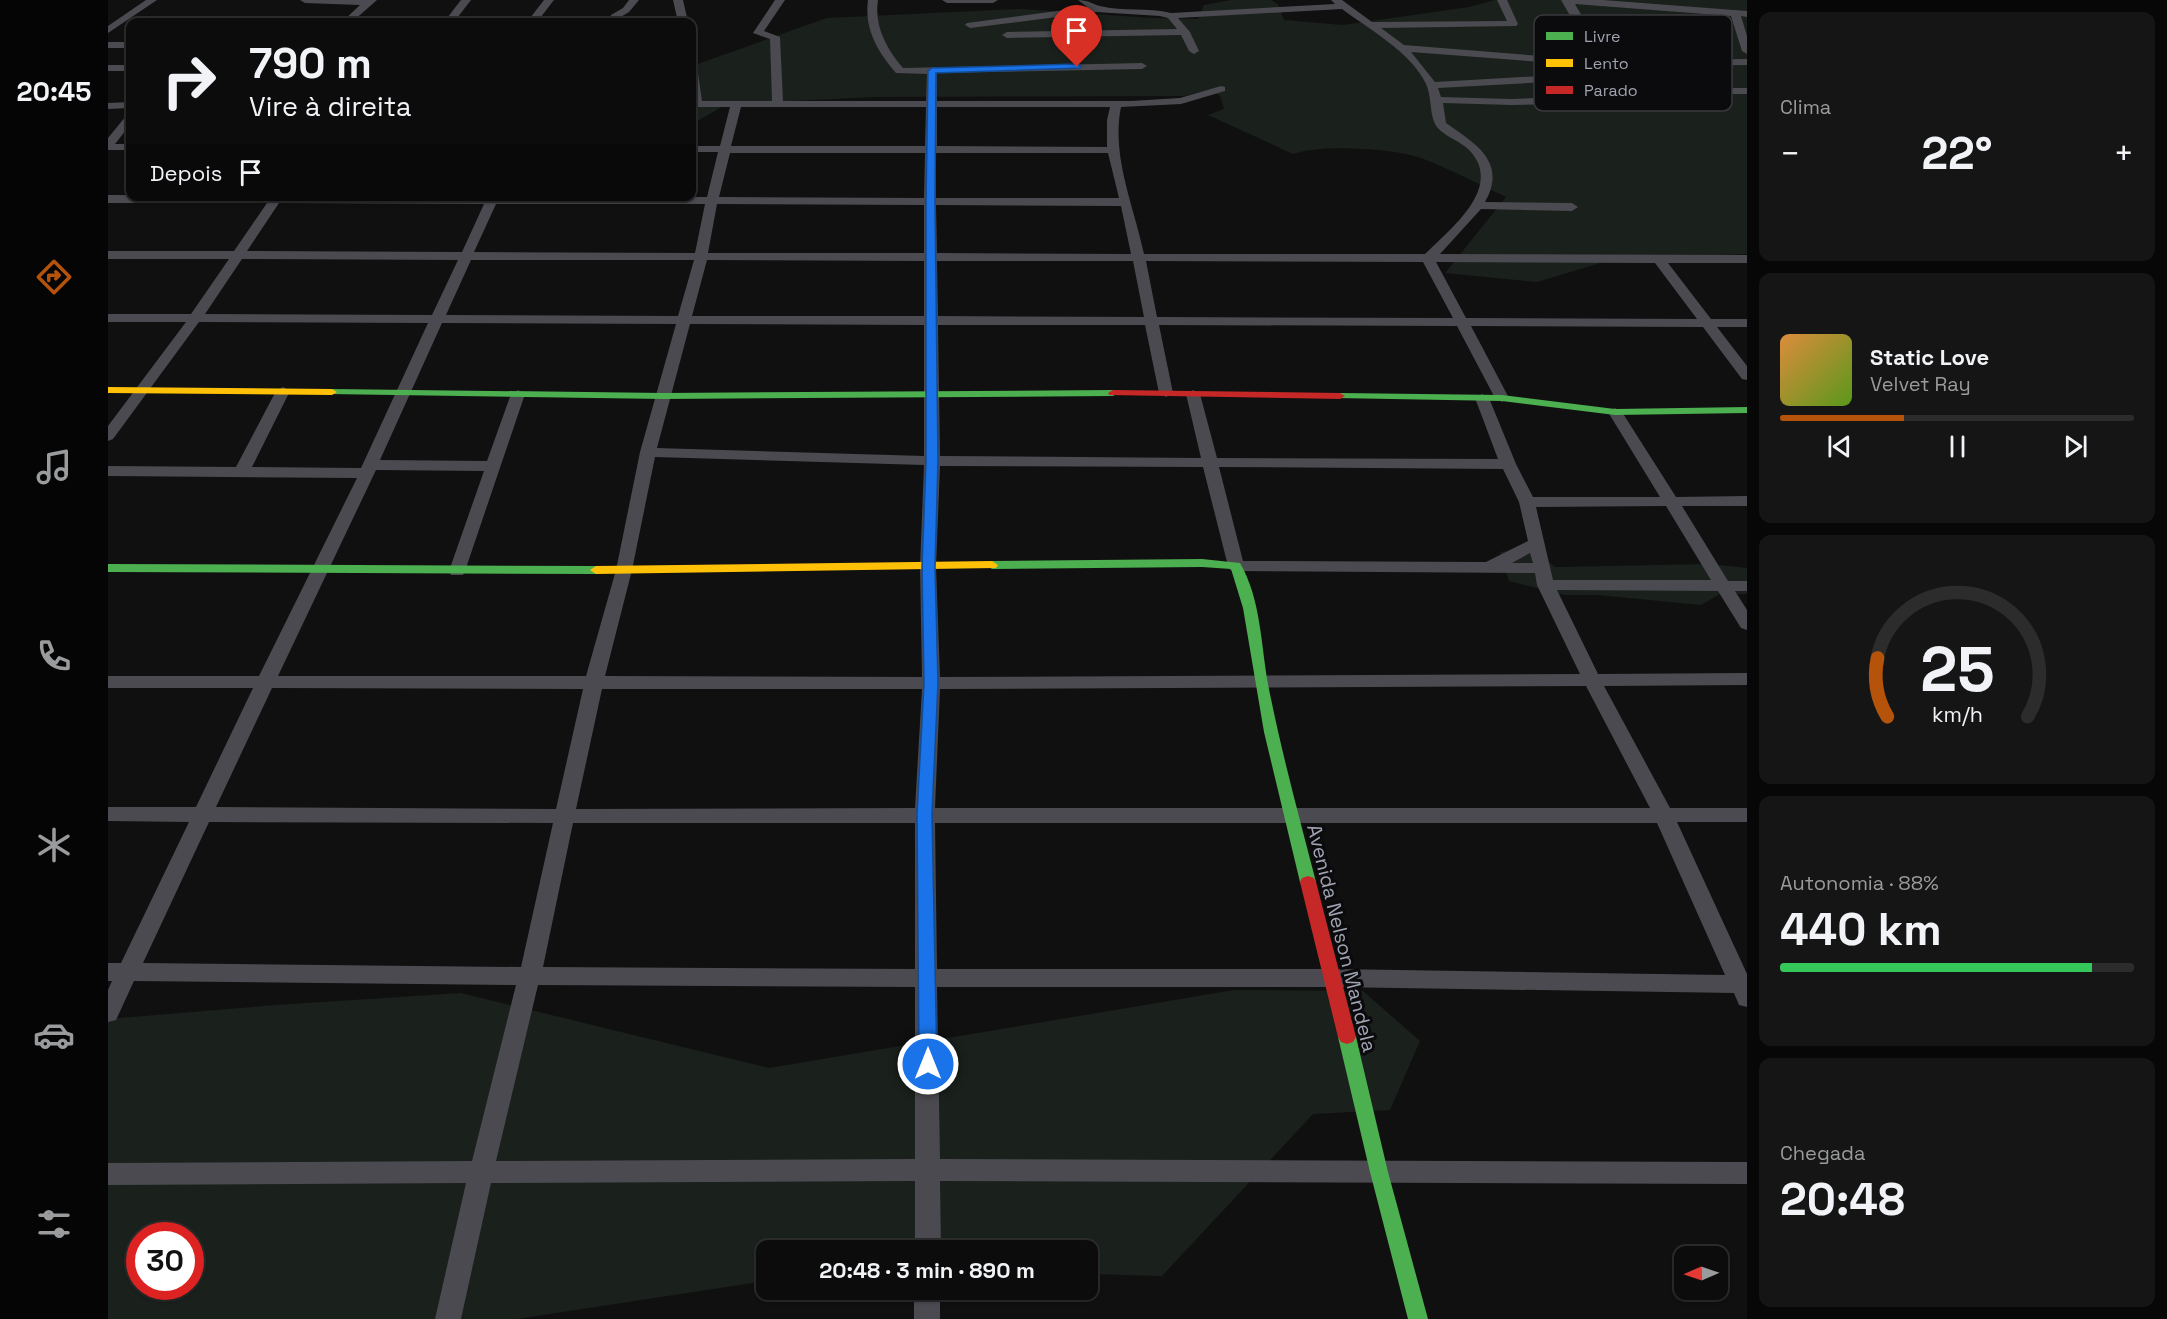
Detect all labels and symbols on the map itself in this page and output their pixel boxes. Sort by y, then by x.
pin [1051,5,1102,67]
legend [1534,15,1732,111]
text: Livre [1584,26,1621,47]
text: Lento [1584,53,1629,74]
text: Parado [1584,80,1638,101]
street label: Avenida Nelson Mandela [1301,822,1383,1054]
position arrow [896,1032,960,1096]
speed limit sign: 30 [126,1222,204,1300]
north arrow [1674,1246,1728,1300]

